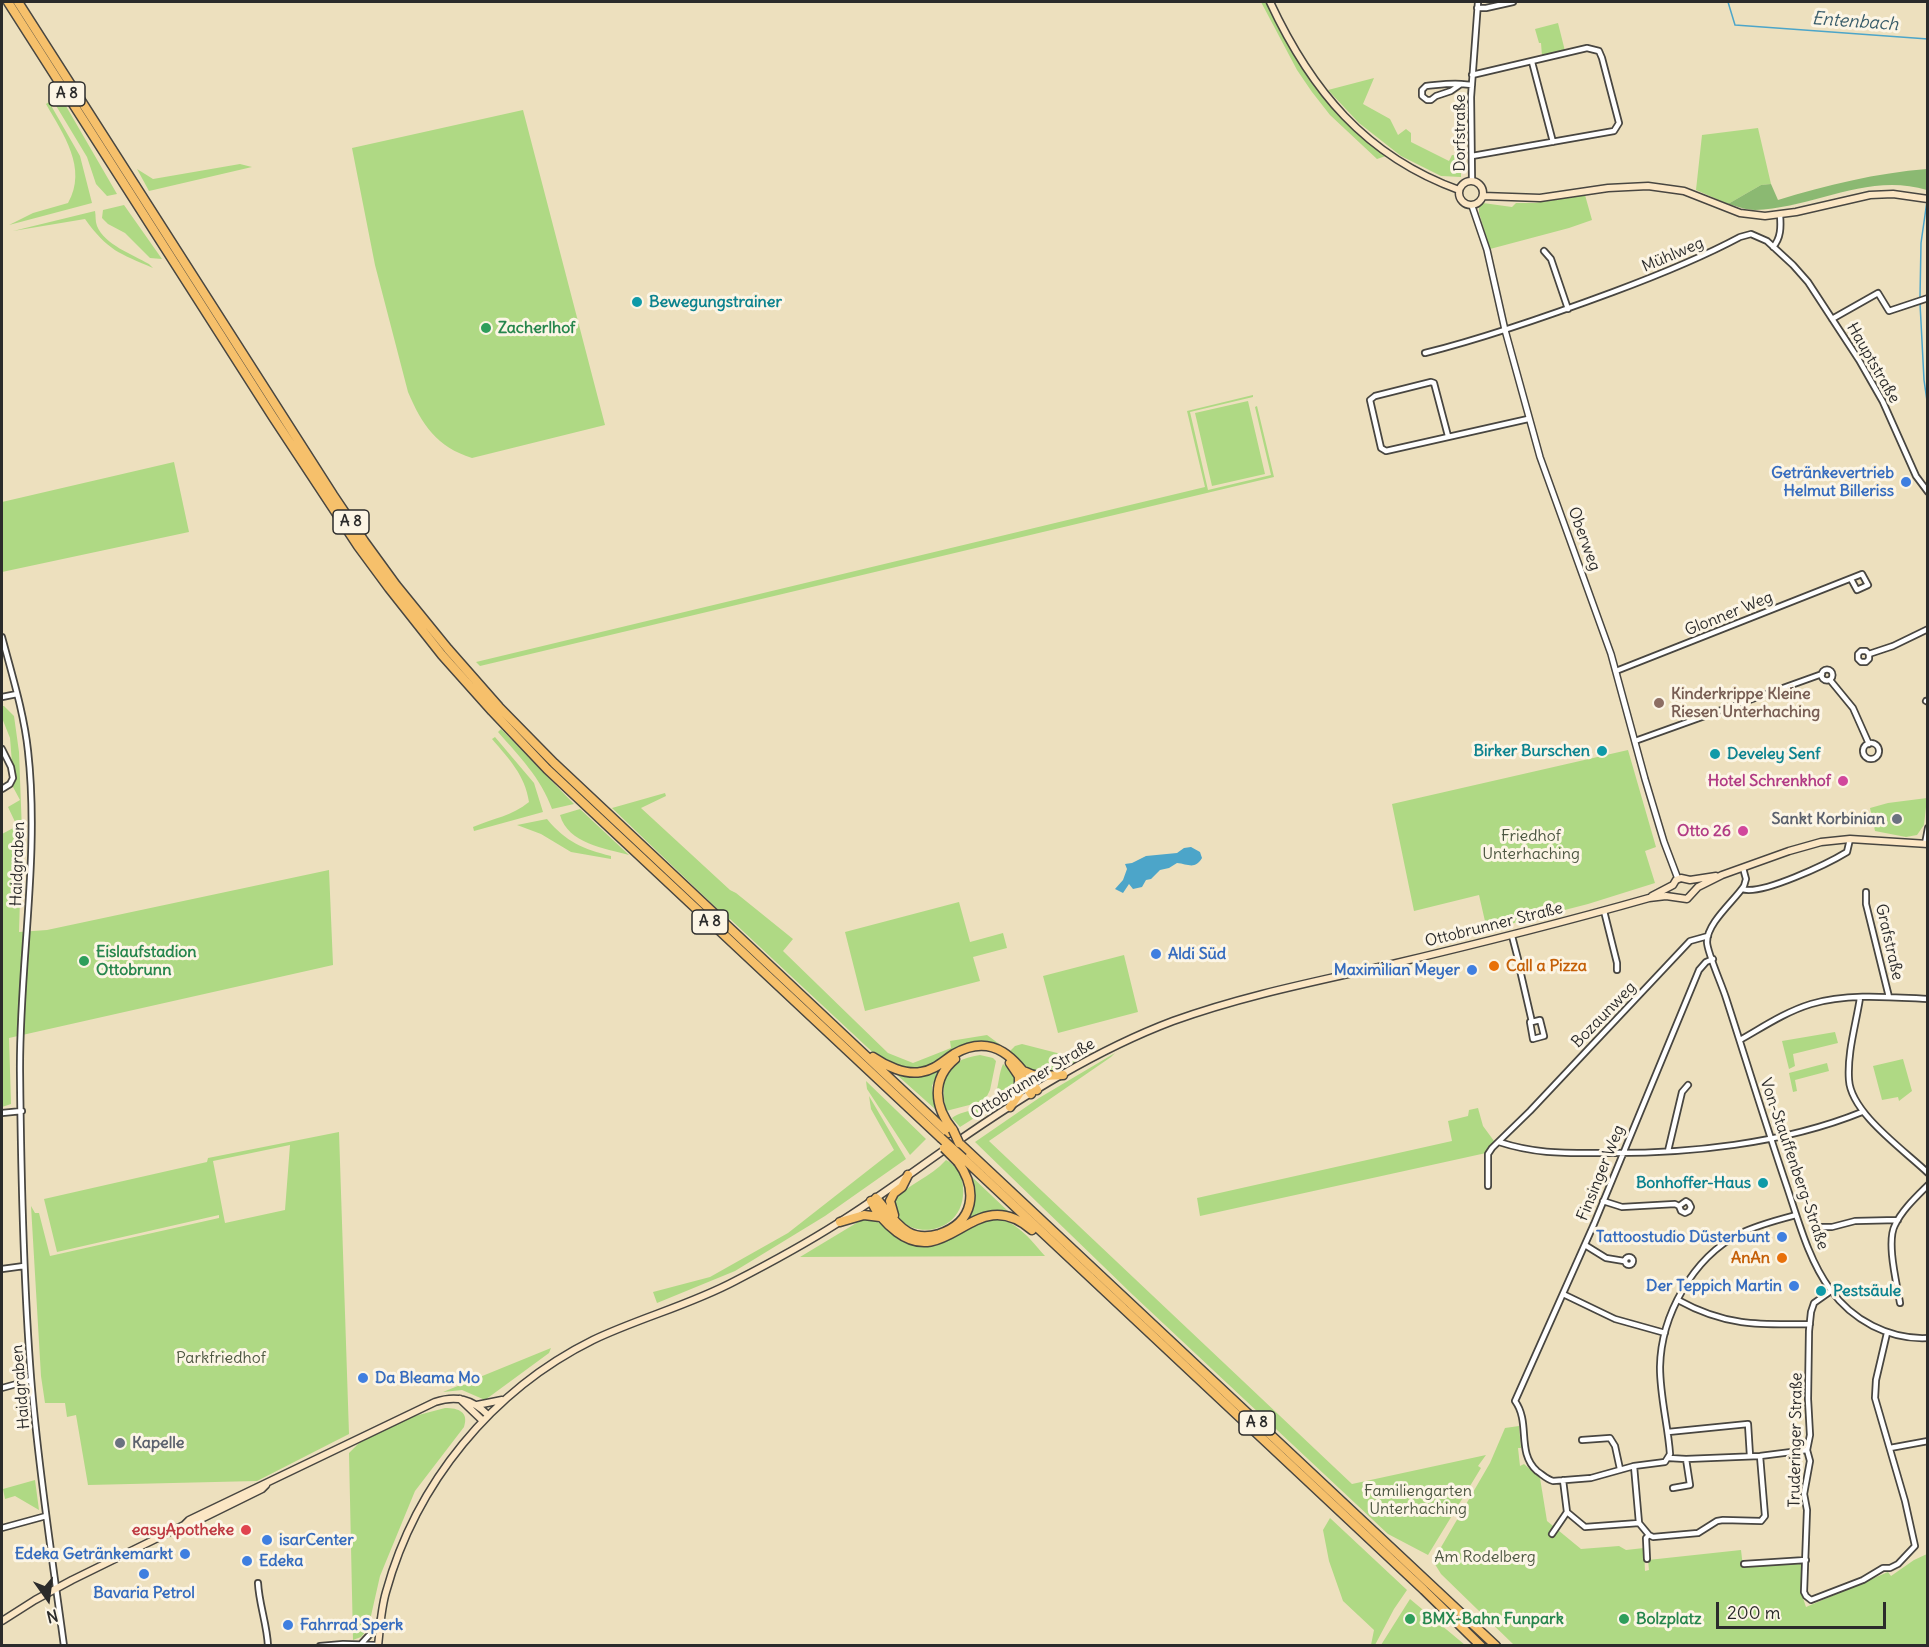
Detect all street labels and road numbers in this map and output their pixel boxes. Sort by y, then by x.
road number: A 8 [49,82,85,106]
street label: Dorfstraße [1450,94,1470,172]
street label: Mühlweg [1639,233,1707,277]
street label: Hauptstraße [1842,319,1904,407]
street label: Oberweg [1564,504,1604,574]
road number: A 8 [333,510,369,534]
street label: Glonner Weg [1682,588,1776,640]
street label: Haidgraben [7,821,29,907]
street label: Ottobrunner Straße [1423,899,1565,951]
street label: Grafstraße [1871,902,1907,982]
road number: A 8 [692,910,728,934]
street label: Bozaunweg [1568,978,1640,1052]
street label: Ottobrunner Straße [968,1034,1098,1124]
street label: Von-Stauffenberg-Straße [1756,1076,1832,1252]
street label: Finsinger Weg [1573,1122,1629,1224]
street label: Haidgraben [8,1344,34,1430]
street label: Truderinger Straße [1785,1372,1807,1508]
road number: A 8 [1239,1411,1275,1435]

